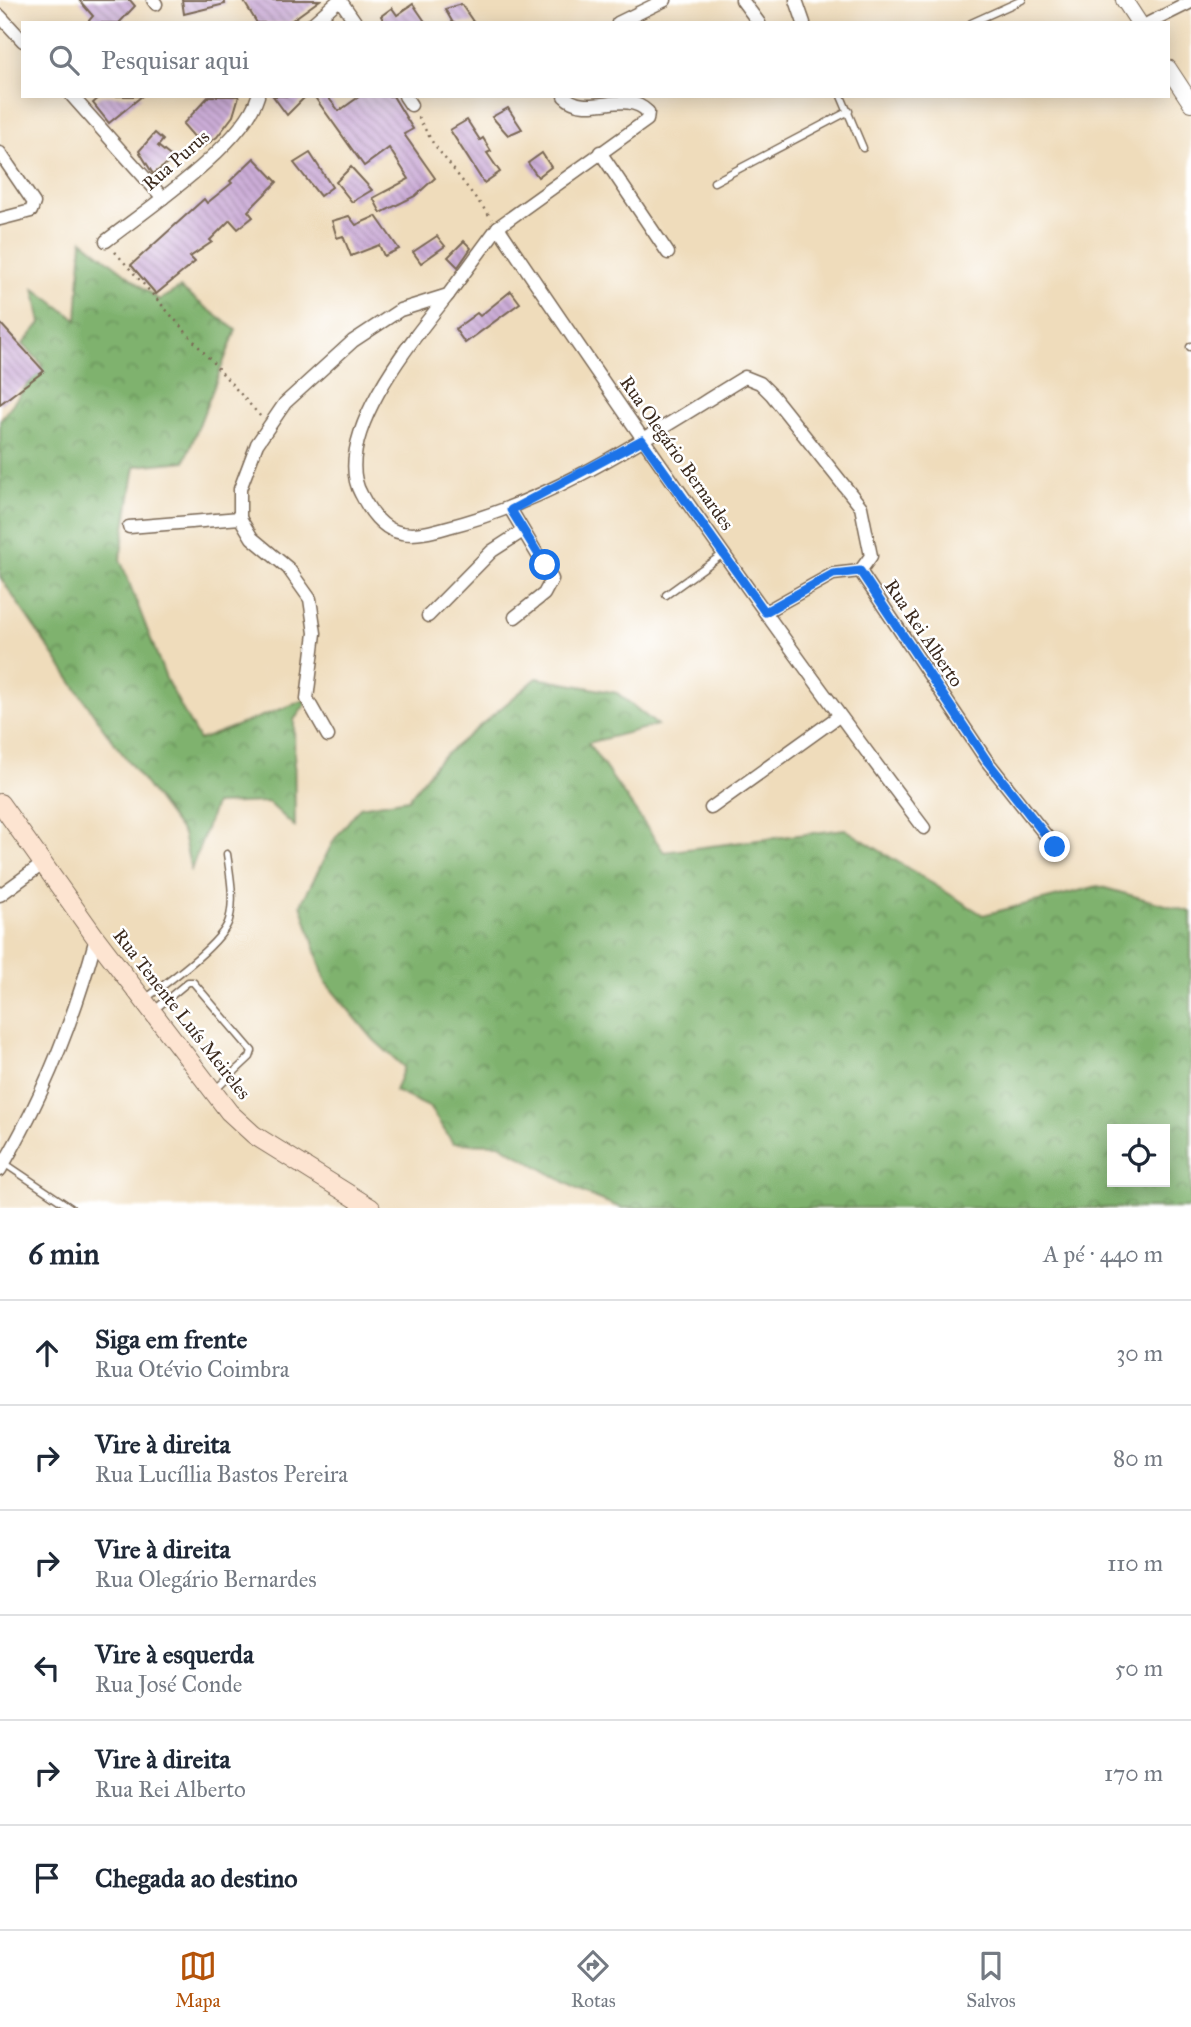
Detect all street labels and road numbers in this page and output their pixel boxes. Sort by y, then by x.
street label: Rua Purus [138,125,214,195]
street label: Rua Olegário Bernardes [614,371,739,535]
street label: Rua Rei Alberto [880,575,969,691]
street label: Rua Tenente Luís Meireles [108,924,256,1104]

